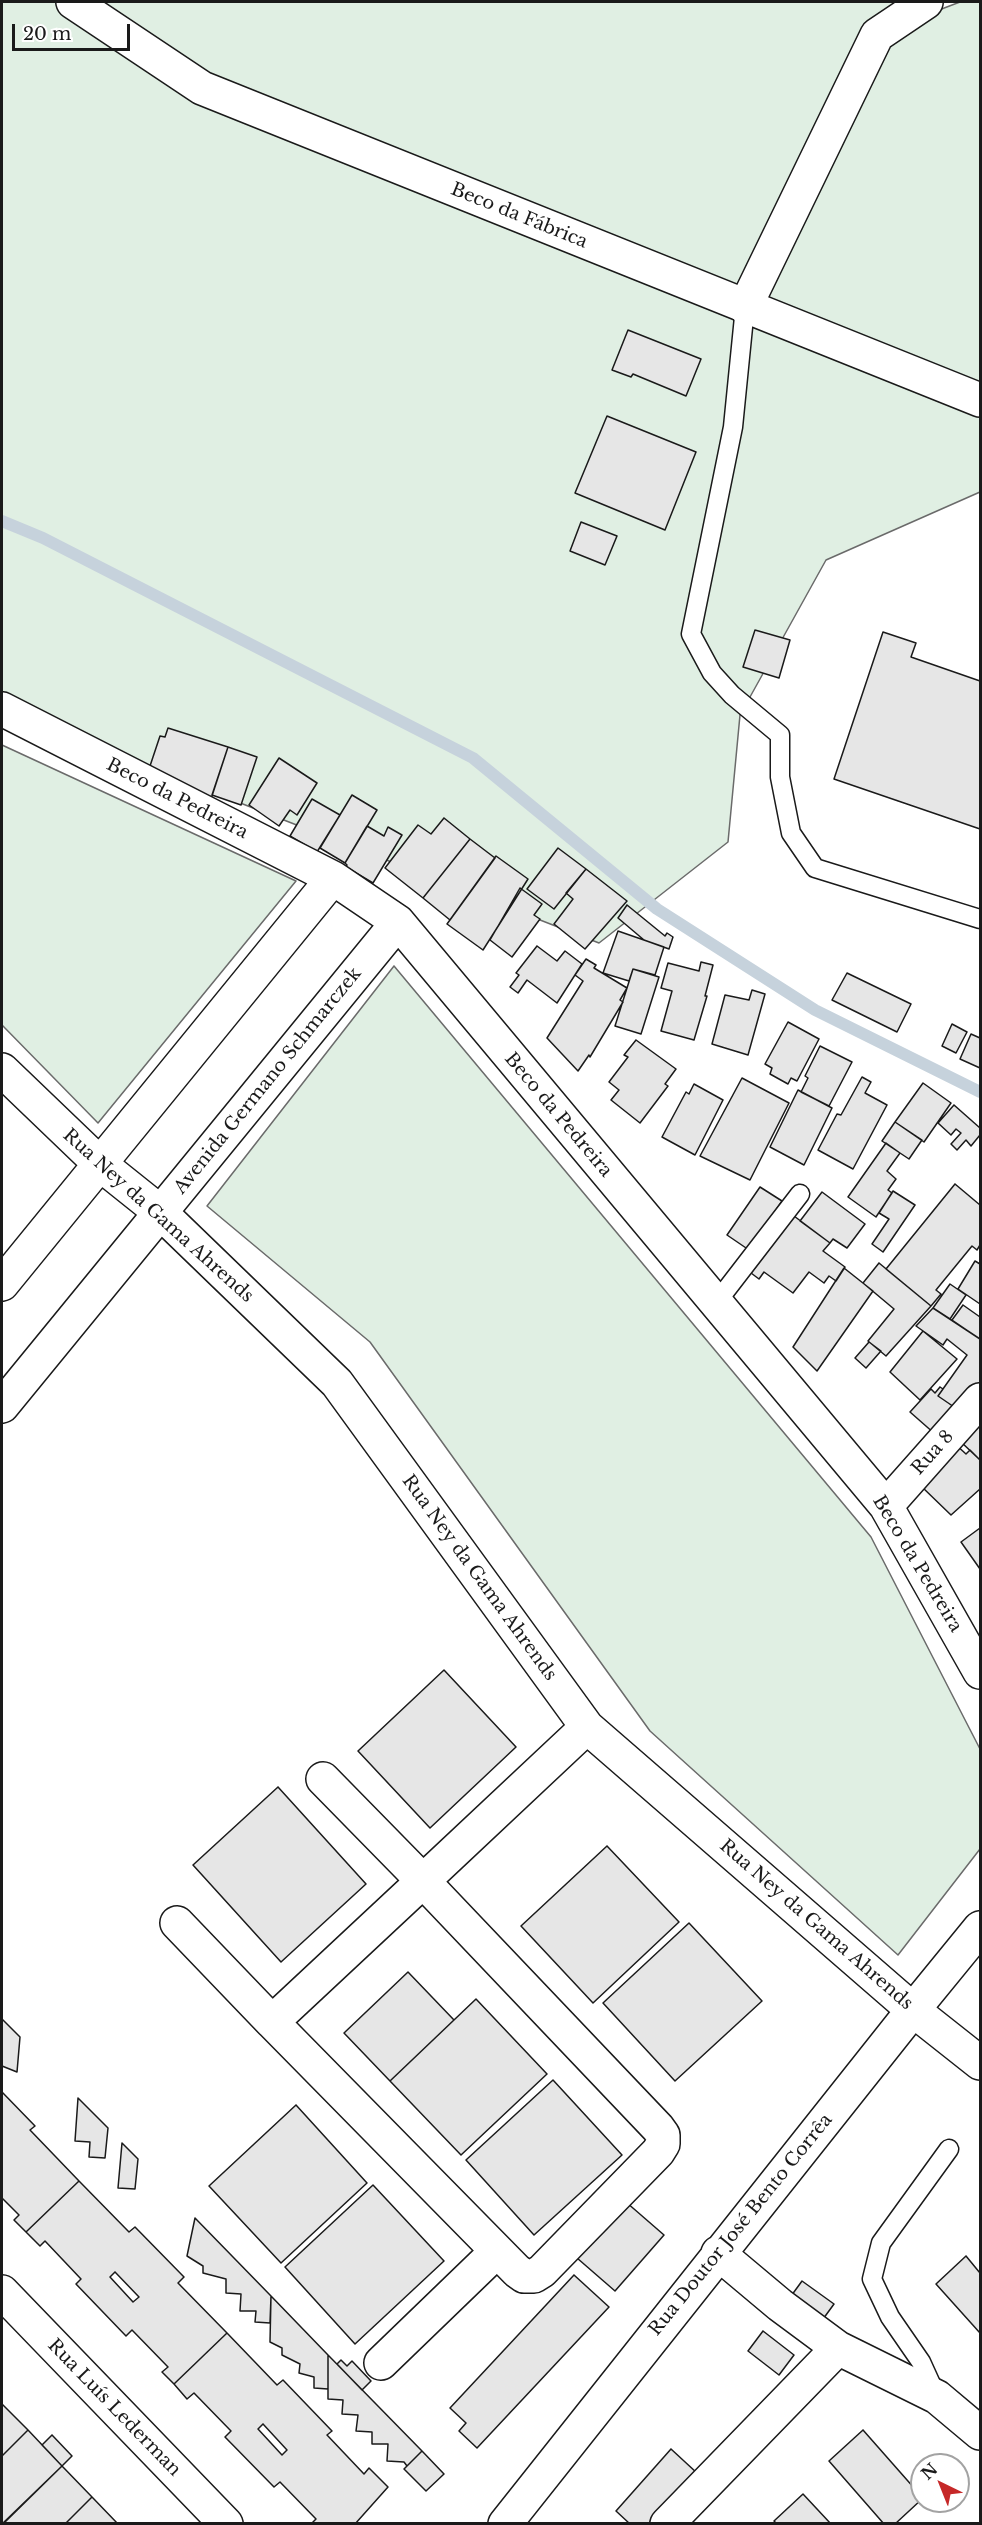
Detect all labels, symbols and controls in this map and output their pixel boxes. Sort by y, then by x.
scale bar [15,12,134,50]
text: 20 m [23,23,71,45]
street label: Beco da Fábrica [448,179,590,253]
street label: Beco da Pedreira [103,754,251,844]
street label: Avenida Germano Schmarczek [170,963,366,1199]
street label: Beco da Pedreira [500,1048,616,1182]
street label: Rua Ney da Gama Ahrends [58,1125,258,1307]
street label: Rua 8 [907,1426,959,1480]
street label: Rua Ney da Gama Ahrends [397,1471,561,1685]
street label: Beco da Pedreira [868,1492,966,1636]
street label: Rua Ney da Gama Ahrends [715,1835,917,2015]
street label: Rua Doutor José Bento Corrêa [645,2110,837,2340]
street label: Rua Luís Lederman [43,2335,185,2481]
north arrow [910,2453,970,2513]
text: N [917,2459,941,2484]

